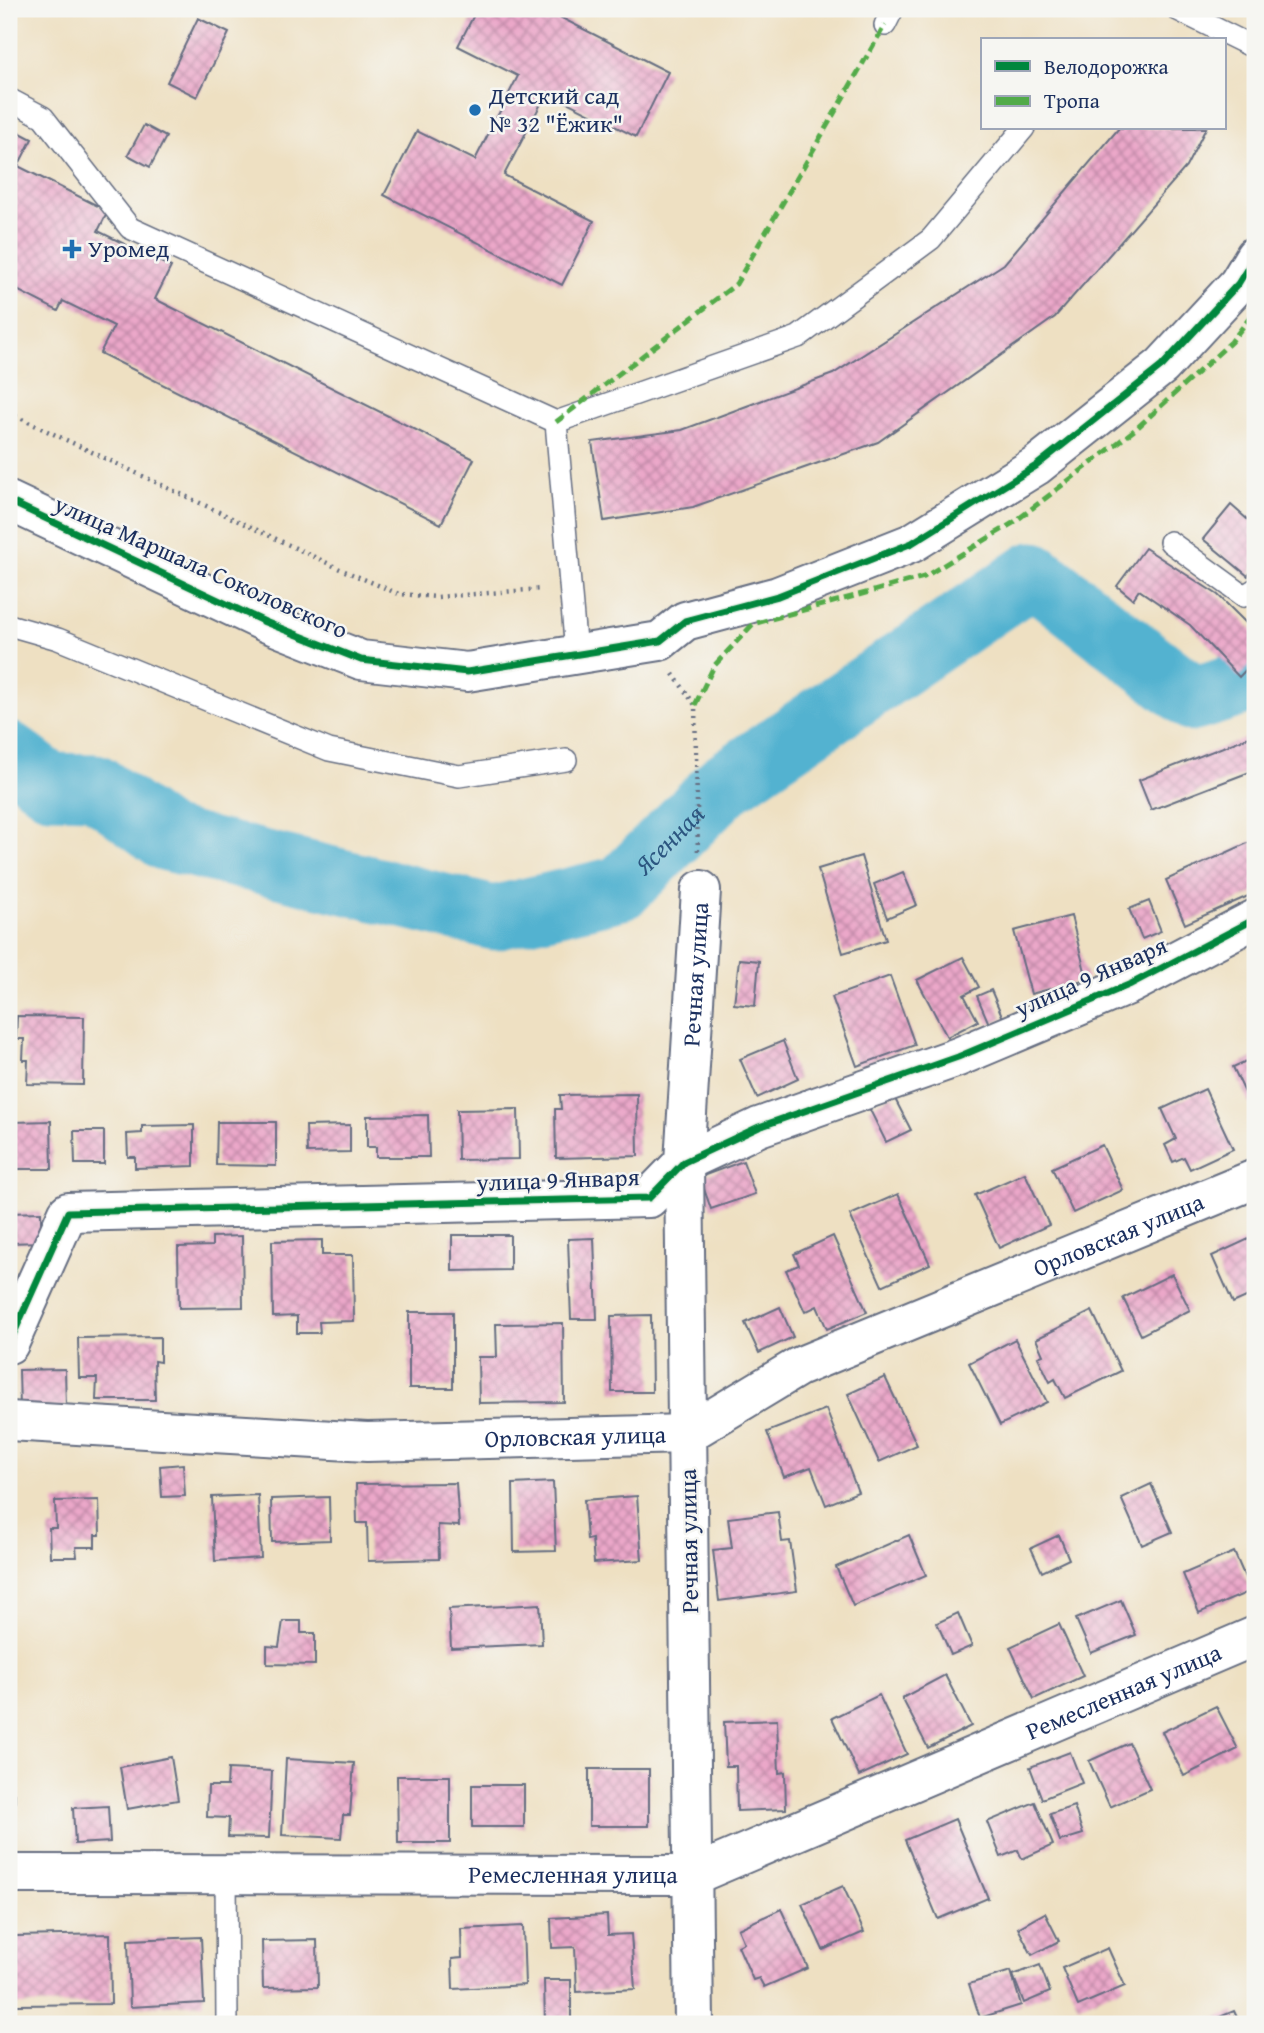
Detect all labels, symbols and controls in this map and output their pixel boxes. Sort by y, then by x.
legend [981,38,1226,130]
text: Велодорожка [1044,51,1169,82]
place label: Детский сад № 32 "Ёжик" [488,78,623,141]
text: Тропа [1044,85,1100,116]
marker: Детский сад № 32 "Ёжик" [467,102,483,118]
place label: Уромед [88,231,169,266]
marker: Уромед [62,239,82,259]
street label: улица Маршала Соколовского [48,485,354,647]
water label: Ясенная [624,795,713,884]
street label: Речная улица [673,901,717,1048]
street label: улица 9 Января [1008,927,1172,1026]
street label: улица 9 Января [475,1159,640,1200]
street label: Орловская улица [1028,1184,1210,1285]
street label: Орловская улица [484,1417,667,1456]
street label: Речная улица [670,1468,707,1614]
street label: Ремесленная улица [1020,1634,1227,1749]
street label: Ремесленная улица [468,1857,678,1892]

